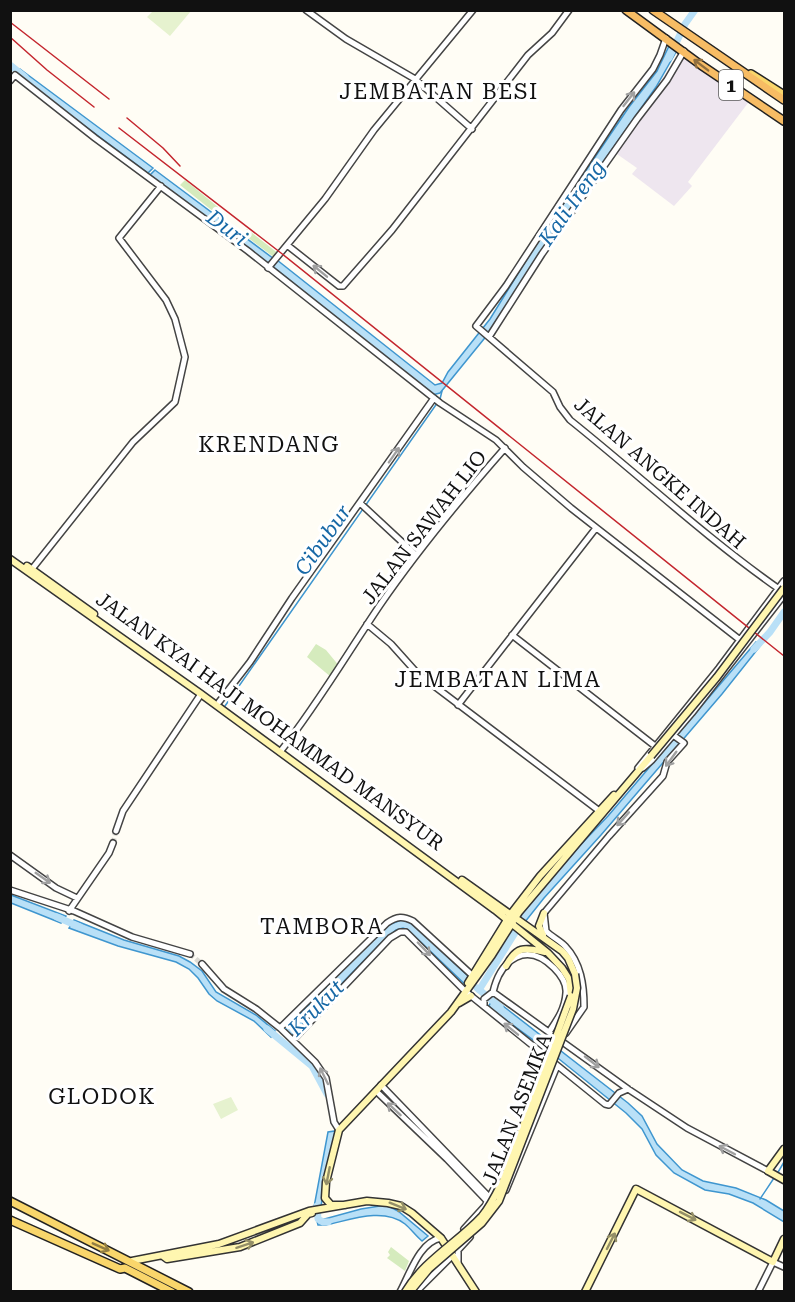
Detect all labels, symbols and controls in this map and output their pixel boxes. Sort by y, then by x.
one-way arrow [694,58,710,71]
road number: 1 [719,70,743,100]
district label: JEMBATAN BESI [339,79,539,104]
one-way arrow [623,92,636,108]
water label: Kali Ireng [533,156,610,251]
water label: Duri [201,204,252,251]
one-way arrow [312,265,328,278]
street label: JALAN ANGKE INDAH [569,392,751,554]
district label: KRENDANG [198,432,340,457]
street label: JALAN SAWAH LIO [356,445,492,609]
one-way arrow [388,447,400,463]
water label: Cibubur [290,500,356,580]
street label: JALAN KYAI HAJI MOHAMMAD MANSYUR [92,587,449,855]
district label: JEMBATAN LIMA [395,667,601,692]
one-way arrow [665,750,677,766]
one-way arrow [617,811,631,826]
one-way arrow [34,872,51,884]
district label: TAMBORA [260,914,384,939]
one-way arrow [416,942,431,957]
water label: Krukut [283,975,349,1041]
one-way arrow [504,1022,519,1036]
street label: JALAN ASEMKA [477,1030,557,1188]
one-way arrow [584,1055,600,1068]
one-way arrow [317,1067,329,1085]
district label: GLODOK [48,1084,156,1109]
one-way arrow [387,1101,402,1116]
one-way arrow [719,1144,737,1155]
one-way arrow [322,1165,333,1185]
one-way arrow [388,1202,406,1213]
one-way arrow [679,1210,696,1222]
one-way arrow [606,1232,617,1250]
one-way arrow [235,1238,254,1249]
one-way arrow [91,1242,109,1253]

